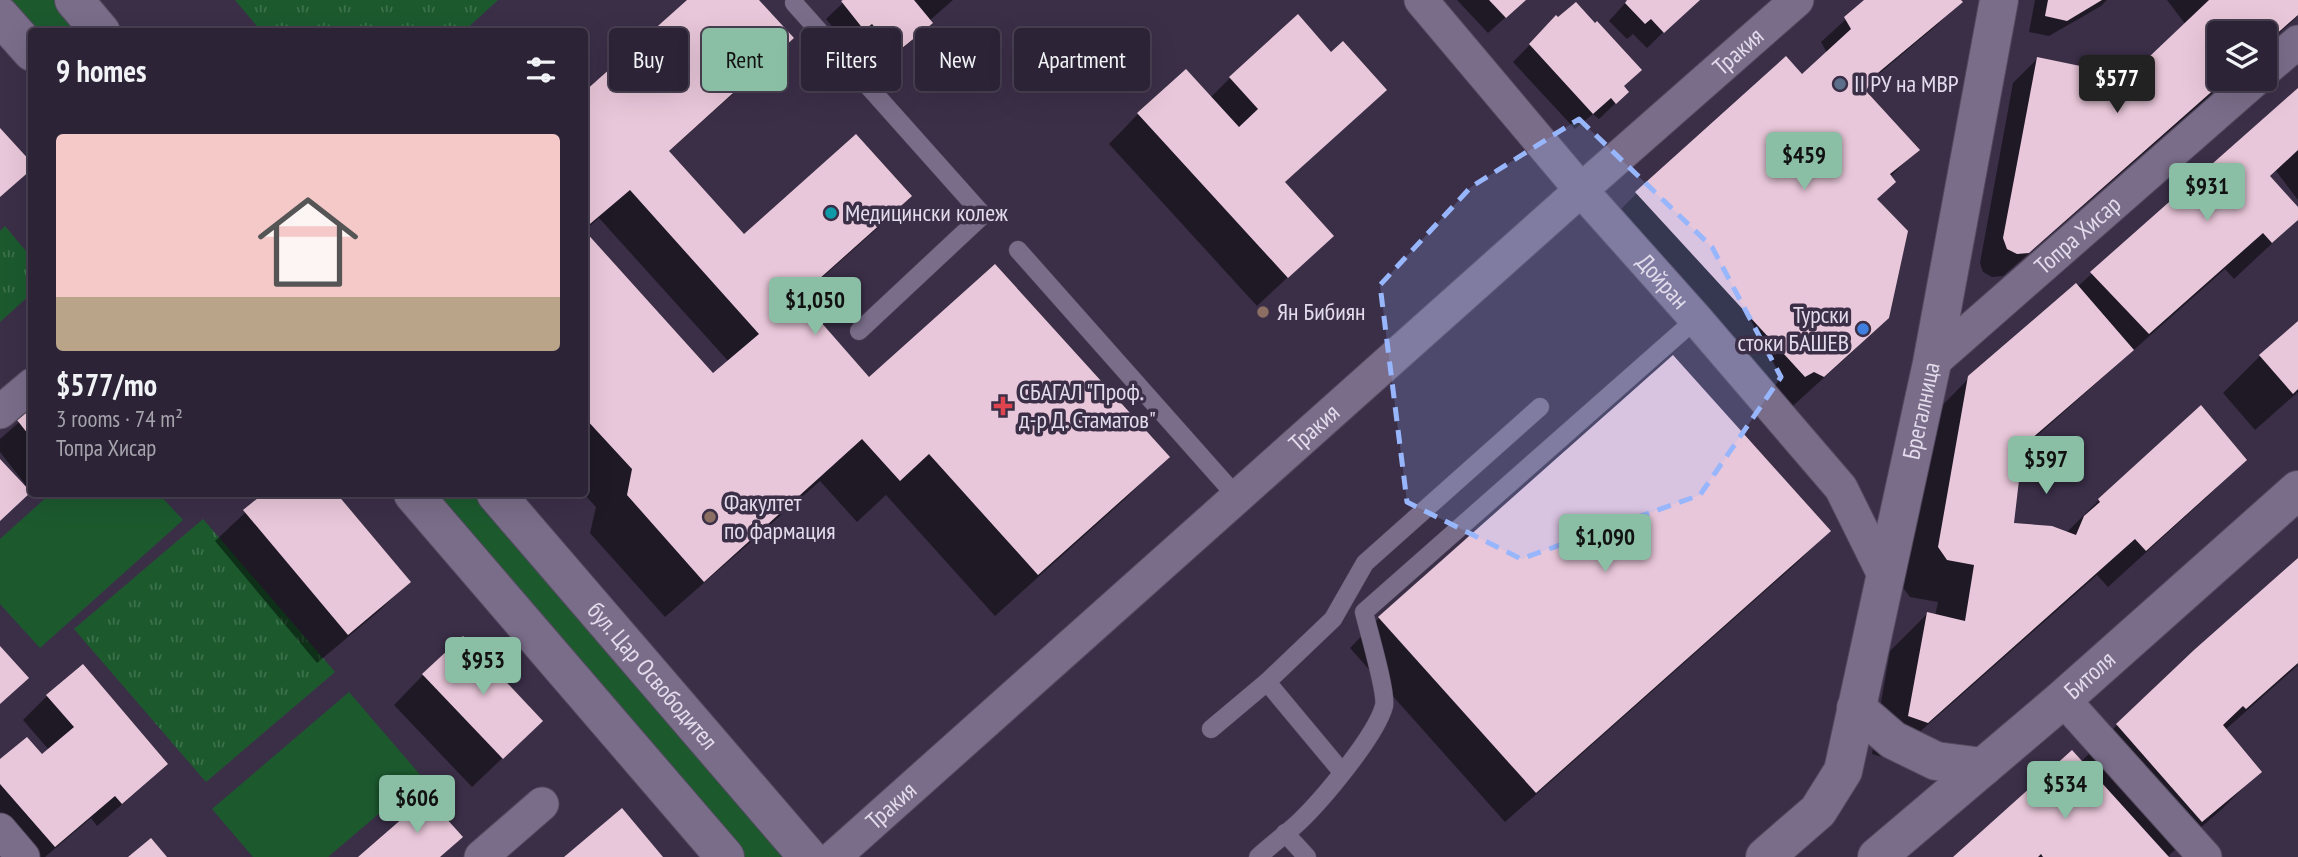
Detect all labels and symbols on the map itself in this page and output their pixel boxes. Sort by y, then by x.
street label: Тракия [1706,21,1770,82]
pin: $577 [2076,55,2158,115]
place label: II РУ на МВР [1854,68,1959,99]
marker: II РУ на МВР [1832,76,1848,92]
pin: $459 [1763,132,1845,192]
pin: $931 [2166,164,2248,223]
street label: Топра Хисар [2028,189,2127,281]
place label: Медицински колеж [845,197,1008,228]
marker: Медицински колеж [823,205,839,221]
street label: Дойран [1630,247,1696,315]
pin: $1,050 [758,278,872,337]
place label: Ян Бибиян [1277,296,1365,327]
place label: Турски стоки БАШЕВ [1738,299,1849,358]
marker: Ян Бибиян [1255,304,1271,320]
marker: Турски стоки БАШЕВ [1855,321,1871,337]
street label: Брегалница [1895,359,1947,462]
place label: СБАГАЛ "Проф. д-р Д. Стаматов" [1019,376,1156,435]
marker: СБАГАЛ "Проф. д-р Д. Стаматов" [993,396,1013,416]
street label: Тракия [1282,397,1346,459]
pin: $597 [2005,436,2087,496]
place label: Факултет по фармация [724,487,836,546]
marker: Факултет по фармация [702,509,718,525]
pin: $1,090 [1548,514,1662,574]
street label: бул. Цар Освободител [581,595,725,756]
pin: $953 [442,638,524,697]
street label: Битоля [2058,644,2122,706]
pin: $534 [2024,762,2106,821]
street label: Тракия [859,775,923,836]
pin: $606 [376,776,458,835]

